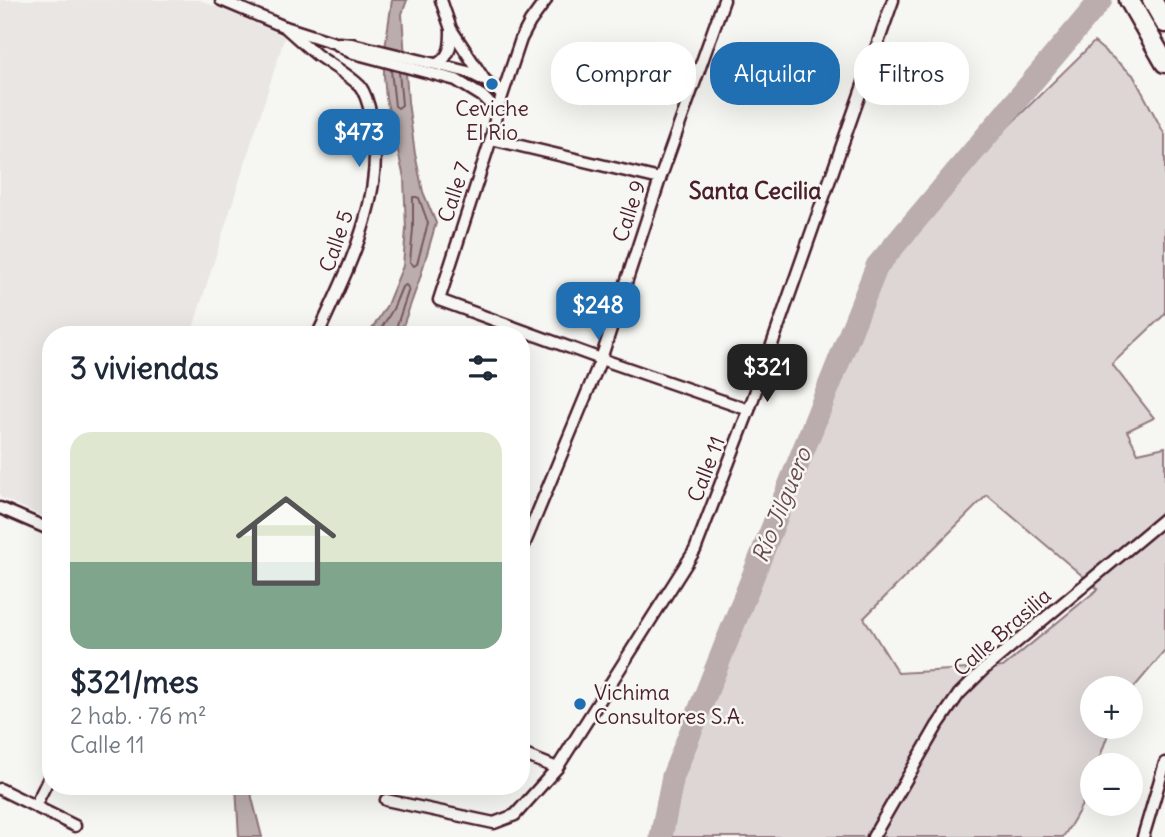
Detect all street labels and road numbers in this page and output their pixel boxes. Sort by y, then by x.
street label: Calle 7 [432,159,476,225]
street label: Calle 9 [606,177,652,245]
street label: Calle 5 [313,207,359,275]
street label: Calle 11 [681,432,731,506]
street label: Calle Brasilia [947,582,1057,682]

